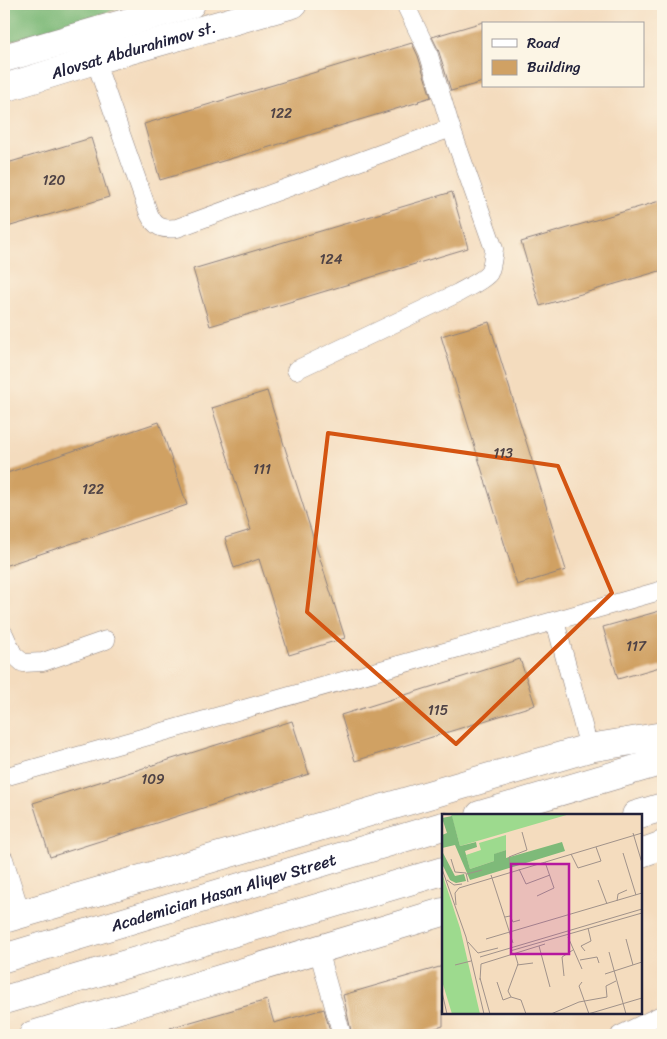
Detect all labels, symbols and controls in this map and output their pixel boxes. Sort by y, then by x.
street label: Alovsat Abdurahimov st. [46,12,219,88]
legend [482,22,644,88]
text: Road [527,30,560,56]
text: Building [527,54,581,80]
house number: 122 [270,101,292,126]
house number: 120 [43,168,66,193]
house number: 124 [320,247,343,272]
house number: 113 [493,441,513,466]
house number: 111 [253,457,271,482]
house number: 122 [82,477,104,502]
house number: 117 [626,634,647,659]
house number: 115 [428,698,449,723]
house number: 109 [141,767,165,792]
inset map [442,814,642,1014]
street label: Academician Hasan Aliyev Street [106,844,340,940]

